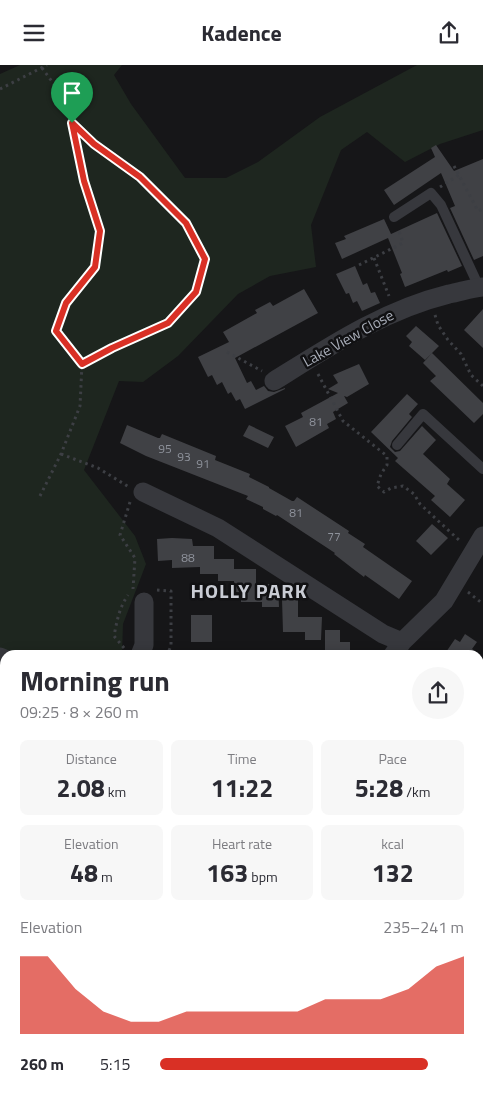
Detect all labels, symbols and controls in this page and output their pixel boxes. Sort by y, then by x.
text: Kadence [201,16,282,50]
icon: menu [20,19,48,47]
icon: share [435,19,463,47]
pin [51,72,93,123]
icon: arrive [58,79,86,107]
street label: Lake View Close [298,303,398,373]
house number: 81 [309,412,323,431]
house number: 95 [158,439,172,458]
house number: 93 [177,447,191,466]
house number: 91 [196,454,210,473]
house number: 81 [289,503,303,522]
house number: 77 [327,527,341,546]
house number: 88 [181,548,195,567]
district label: HOLLY PARK [191,575,308,606]
text: Morning run [20,659,170,702]
button: share [412,667,464,719]
text: 09:25 · 8 × 260 m [20,700,139,724]
text: Distance [66,748,117,769]
text: Time [227,748,257,769]
text: Pace [378,748,407,769]
text: 2.08 [56,769,105,807]
text: 11:22 [211,769,273,807]
text: 5:28 [355,769,403,807]
text: km [105,781,126,802]
text: /km [403,781,431,802]
text: Elevation [64,833,119,854]
text: Heart rate [212,833,272,854]
text: kcal [381,833,404,854]
text: 48 [70,854,98,892]
text: 163 [206,854,248,892]
text: 132 [372,854,414,892]
text: m [98,866,113,887]
text: bpm [248,866,278,887]
text: Elevation [20,915,82,939]
text: 235–241 m [383,915,464,939]
text: 260 m [20,1052,64,1076]
text: 5:15 [100,1052,130,1076]

